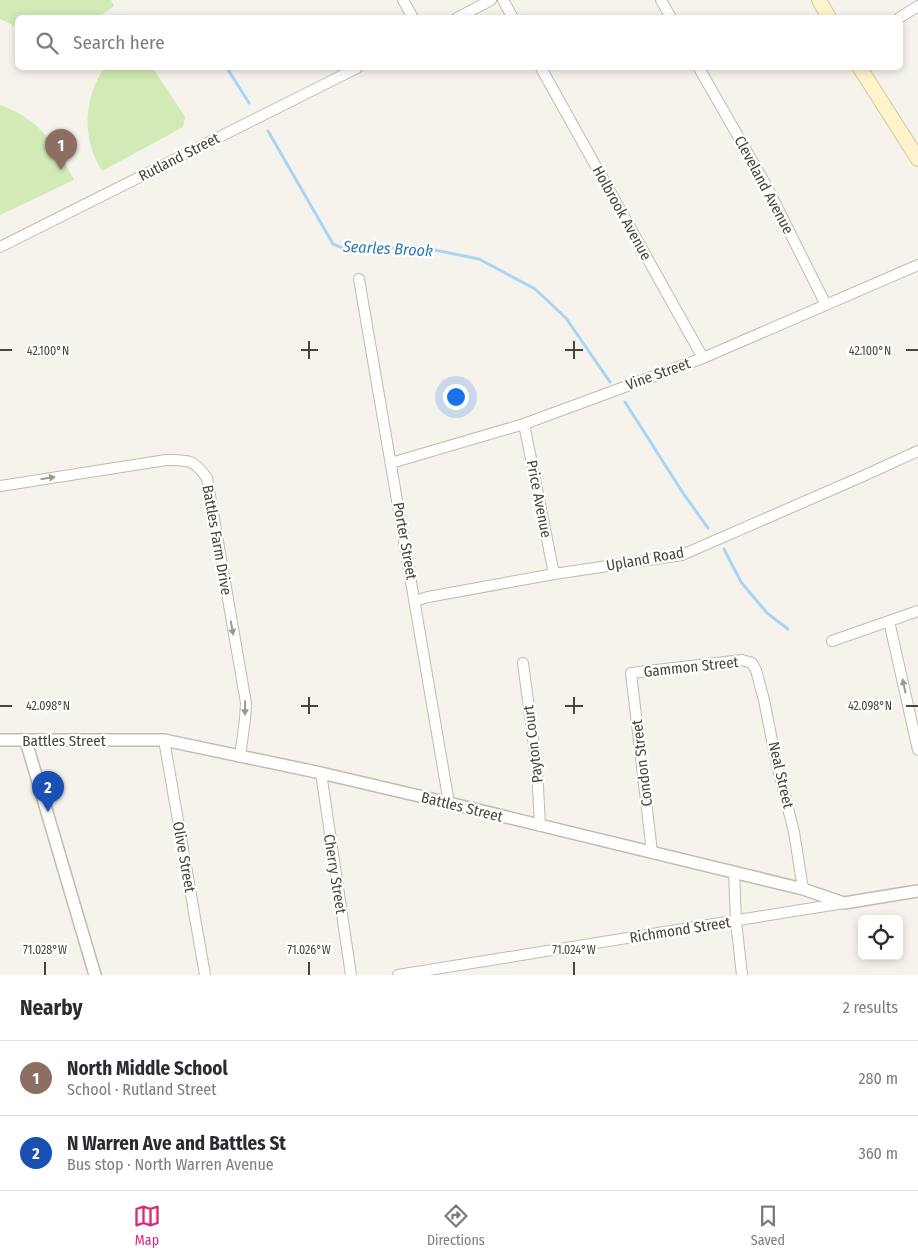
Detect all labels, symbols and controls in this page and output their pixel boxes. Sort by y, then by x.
search box [15,15,903,70]
icon: search [33,29,61,57]
text: Search here [73,31,165,54]
pin: 1 [45,129,77,170]
street label: Rutland Street [136,129,223,185]
street label: Cleveland Avenue [731,133,797,237]
street label: Holbrook Avenue [589,163,655,263]
water label: Searles Brook [342,237,433,260]
text: 42.100°N [27,344,69,358]
text: 42.100°N [849,344,891,358]
street label: Vine Street [623,354,693,394]
your location [443,384,469,410]
street label: Price Avenue [523,459,555,539]
one-way arrow [40,474,56,482]
street label: Battles Farm Drive [198,484,236,596]
street label: Porter Street [389,501,421,581]
street label: Upland Road [605,543,685,575]
one-way arrow [229,620,237,636]
street label: Gammon Street [643,653,739,681]
one-way arrow [900,678,908,693]
text: 42.098°N [26,699,70,713]
text: 42.098°N [848,699,892,713]
one-way arrow [241,701,249,717]
street label: Payton Court [519,704,547,784]
street label: Condon Street [628,718,656,807]
street label: Battles Street [22,732,106,750]
street label: Neal Street [765,740,797,810]
pin: 2 [32,771,64,812]
street label: Battles Street [419,788,505,826]
street label: Olive Street [169,820,199,894]
street label: Cherry Street [320,833,350,915]
street label: Richmond Street [628,913,732,947]
map controls [858,915,903,960]
button: locate [858,915,903,960]
text: 71.028°W [23,943,67,957]
text: 71.026°W [287,943,331,957]
text: 71.024°W [552,943,596,957]
text: Nearby [20,995,82,1021]
text: 2 results [843,998,898,1017]
text: North Middle School [67,1057,228,1080]
text: 1 [33,1069,39,1088]
text: 280 m [859,1069,898,1088]
text: School · Rutland Street [67,1080,216,1099]
text: N Warren Ave and Battles St [67,1132,286,1155]
text: 2 [32,1144,40,1163]
text: 360 m [858,1144,898,1163]
text: Bus stop · North Warren Avenue [67,1155,274,1174]
tab: Map [133,1202,161,1249]
tab: Directions [427,1202,485,1249]
tab: Saved [751,1202,785,1249]

